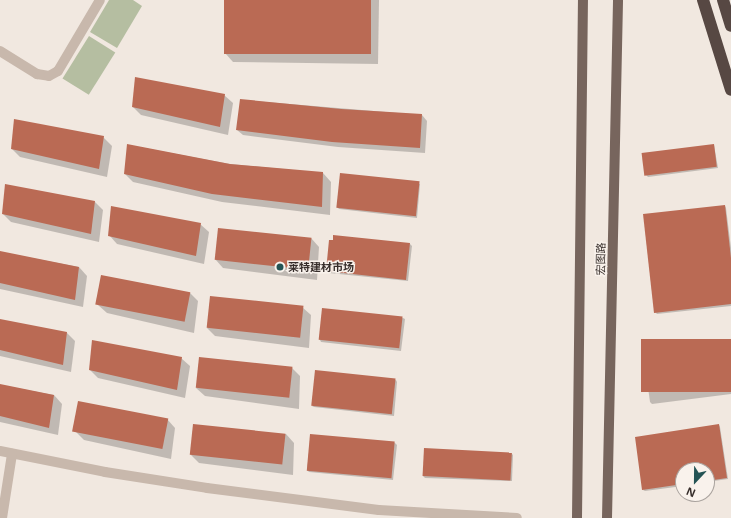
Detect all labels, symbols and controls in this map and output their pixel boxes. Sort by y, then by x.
street label: 宏图路 [594,242,608,276]
place label: 莱特建材市场 [288,260,354,274]
marker: 莱特建材市场 [275,262,285,272]
north arrow [675,462,715,502]
text: N [684,484,698,501]

